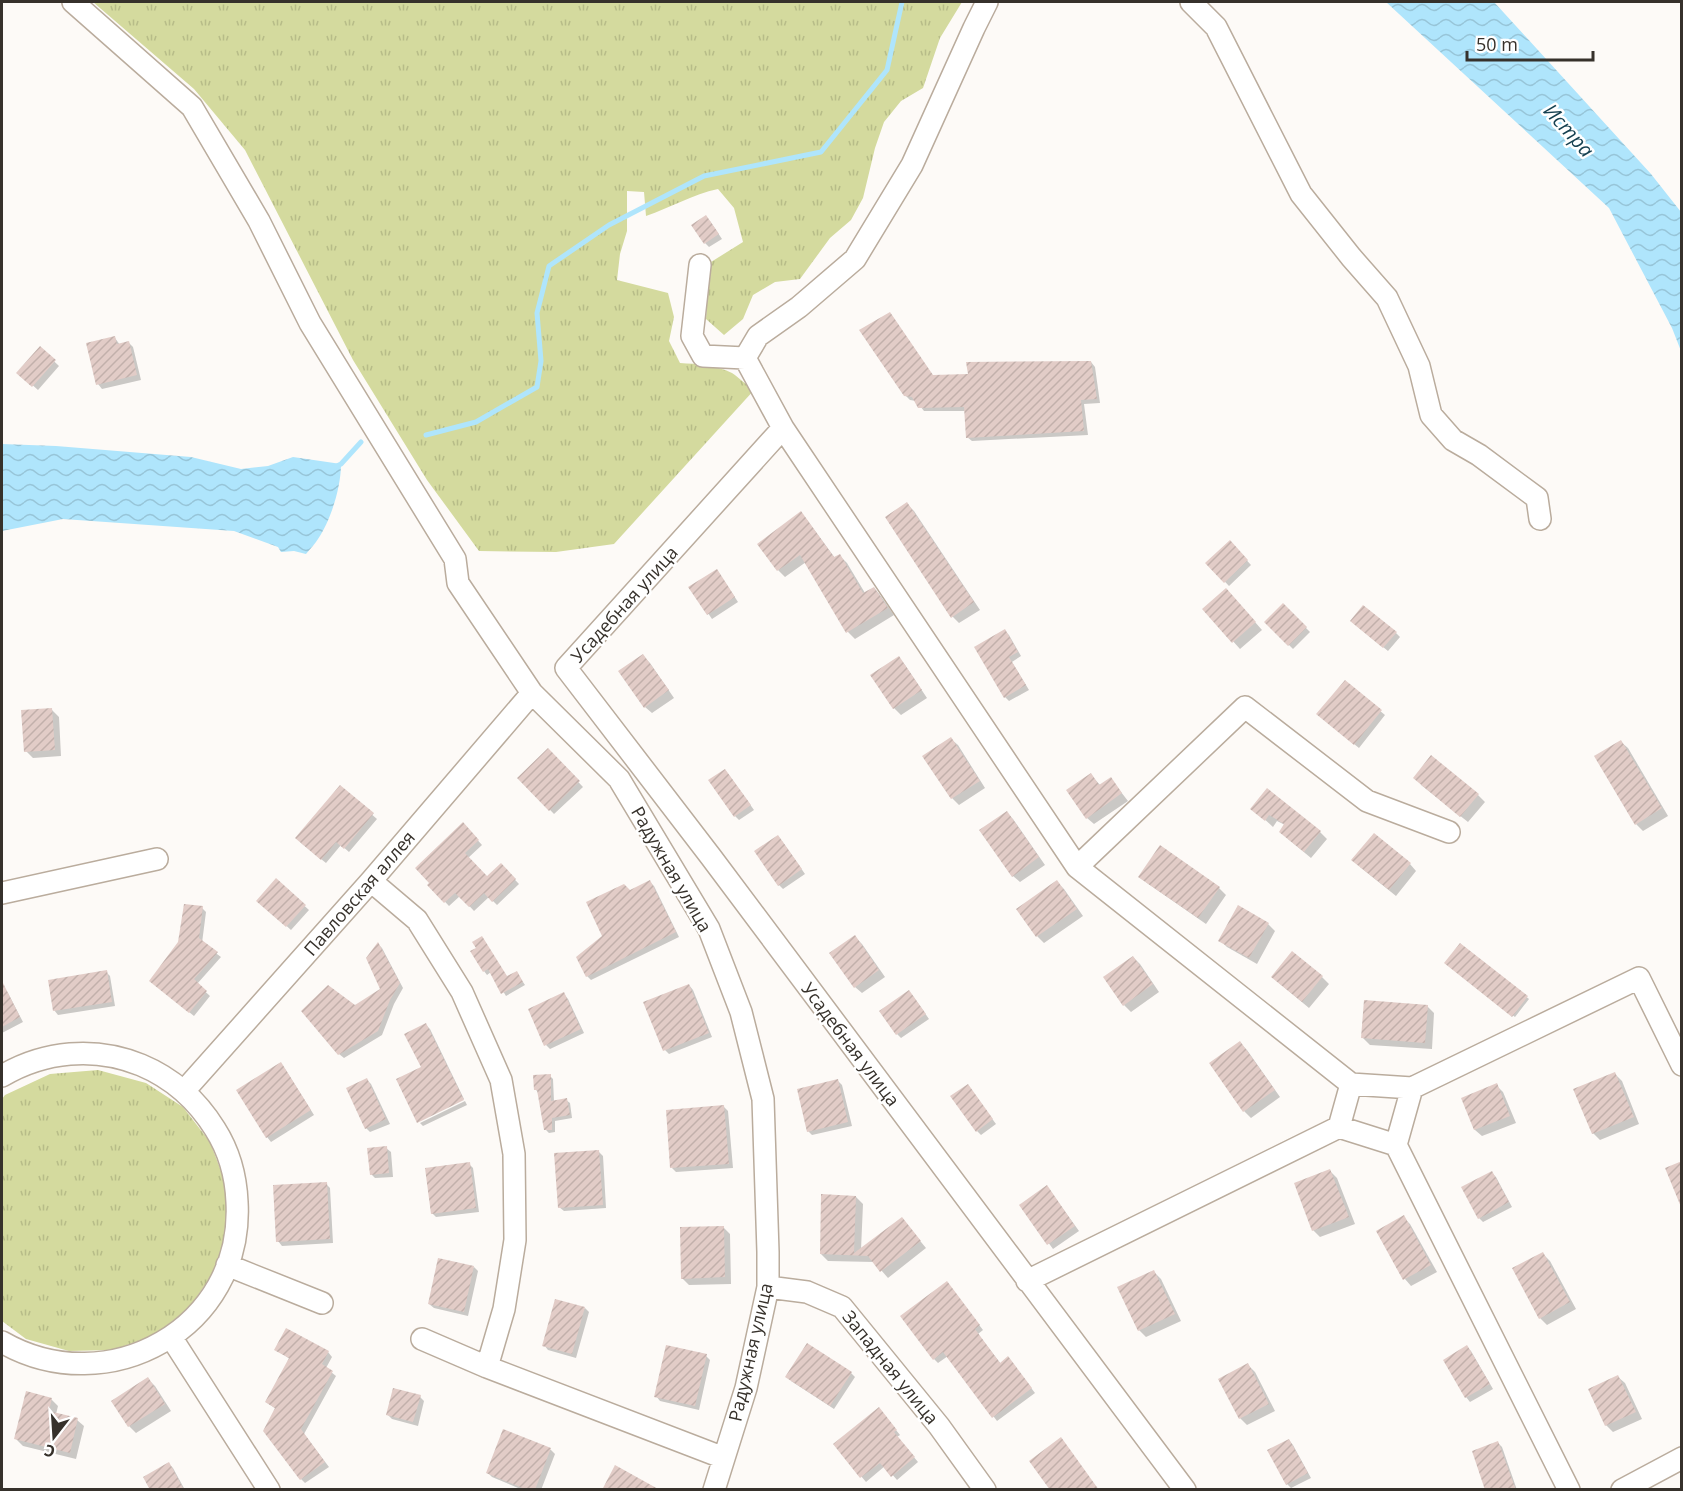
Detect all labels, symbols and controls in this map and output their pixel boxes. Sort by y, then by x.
scale bar [1467,24,1593,62]
text: 50 m [1476,32,1518,56]
water label: Истра [1538,97,1600,163]
street label: Усадебная улица [565,541,683,667]
street label: Радужная улица [626,802,718,936]
street label: Павловская аллея [298,825,420,961]
street label: Усадебная улица [797,977,905,1111]
street label: Радужная улица [722,1280,778,1424]
street label: Западная улица [838,1305,944,1429]
north arrow [24,1407,84,1467]
text: С [42,1439,58,1463]

